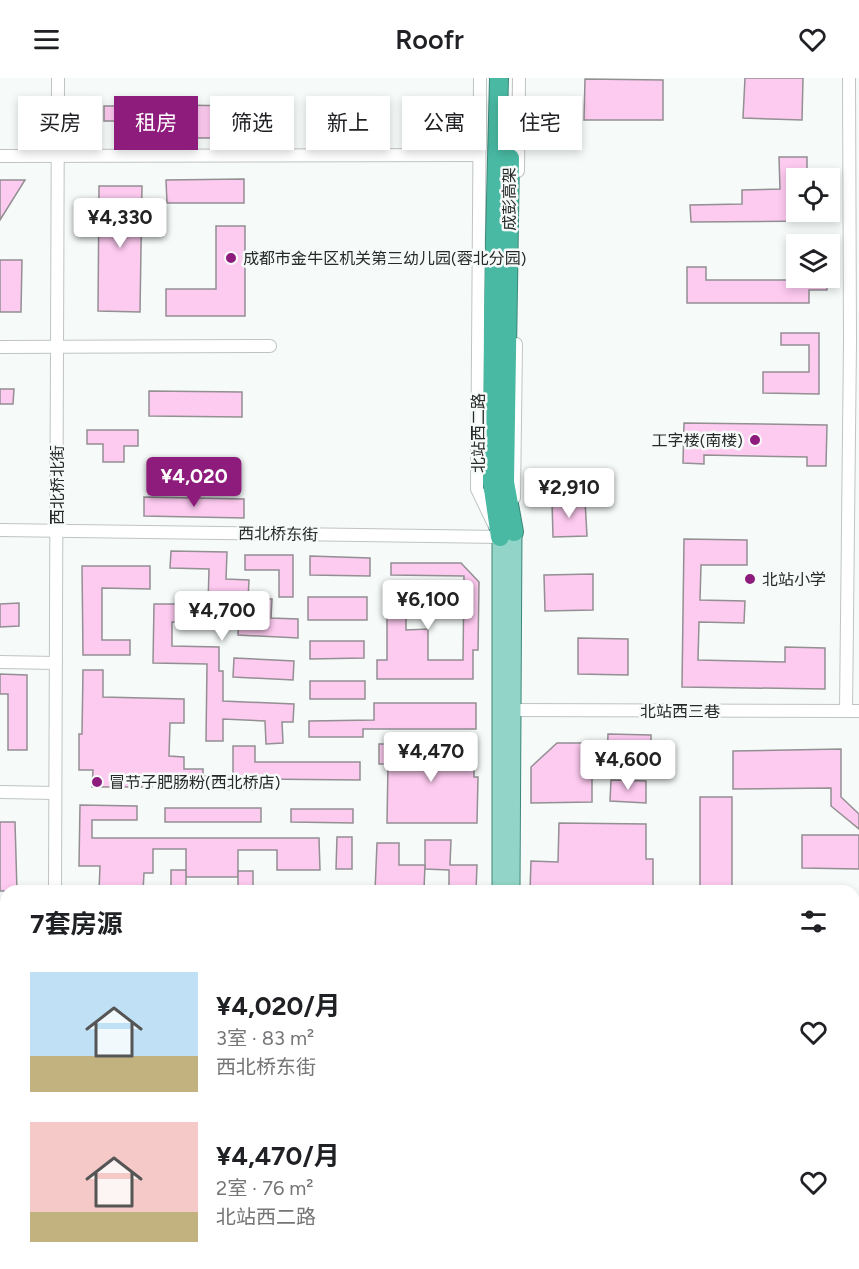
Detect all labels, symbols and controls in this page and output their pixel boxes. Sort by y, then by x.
icon: menu [30,23,63,56]
text: Roofr [395,23,464,56]
icon: heart [796,23,829,56]
chip: 买房 [18,96,102,150]
chip: 租房 [114,96,198,150]
chip: 筛选 [210,96,294,150]
chip: 新上 [306,96,390,150]
chip: 公寓 [402,96,486,150]
chip: 住宅 [498,96,582,150]
street label: 成彭高架 [500,167,519,231]
map controls [786,168,840,288]
button: locate [786,168,840,222]
pin: ¥4,330 [71,198,169,249]
text: ¥4,330 [88,205,152,229]
button: layers [786,234,840,288]
place label: 成都市金牛区机关第三幼儿园(蓉北分园) [243,249,526,268]
marker: 成都市金牛区机关第三幼儿园(蓉北分园) [224,251,238,265]
street label: 北站西二路 [469,393,488,473]
place label: 工字楼(南楼) [652,431,743,450]
marker: 工字楼(南楼) [748,433,762,447]
street label: 西北桥北街 [48,445,67,525]
pin: ¥4,020 [145,457,243,508]
text: ¥4,020 [160,464,228,488]
pin: ¥2,910 [520,468,618,519]
text: ¥2,910 [538,475,600,499]
street label: 西北桥东街 [238,524,318,544]
place label: 北站小学 [762,570,826,589]
marker: 北站小学 [743,572,757,586]
pin: ¥6,100 [379,580,477,631]
text: ¥6,100 [396,587,460,611]
pin: ¥4,700 [173,591,271,642]
text: ¥4,700 [189,598,255,622]
street label: 北站西三巷 [640,702,720,721]
pin: ¥4,470 [382,732,480,783]
text: ¥4,470 [398,739,464,763]
pin: ¥4,600 [579,740,677,791]
text: ¥4,600 [594,747,662,771]
place label: 冒节子肥肠粉(西北桥店) [109,773,280,792]
marker: 冒节子肥肠粉(西北桥店) [90,775,104,789]
icon: filters [797,905,830,938]
text: 7套房源 [30,908,122,940]
text: ¥4,020/月 [216,990,341,1022]
icon: home [78,996,150,1068]
icon: heart [797,1016,830,1049]
text: 3室 · 83 m² [216,1026,314,1050]
text: 西北桥东街 [216,1055,316,1079]
text: ¥4,470/月 [216,1140,340,1172]
icon: home [78,1146,150,1218]
icon: heart [797,1166,830,1199]
text: 2室 · 76 m² [216,1176,313,1200]
text: 北站西二路 [216,1205,316,1229]

